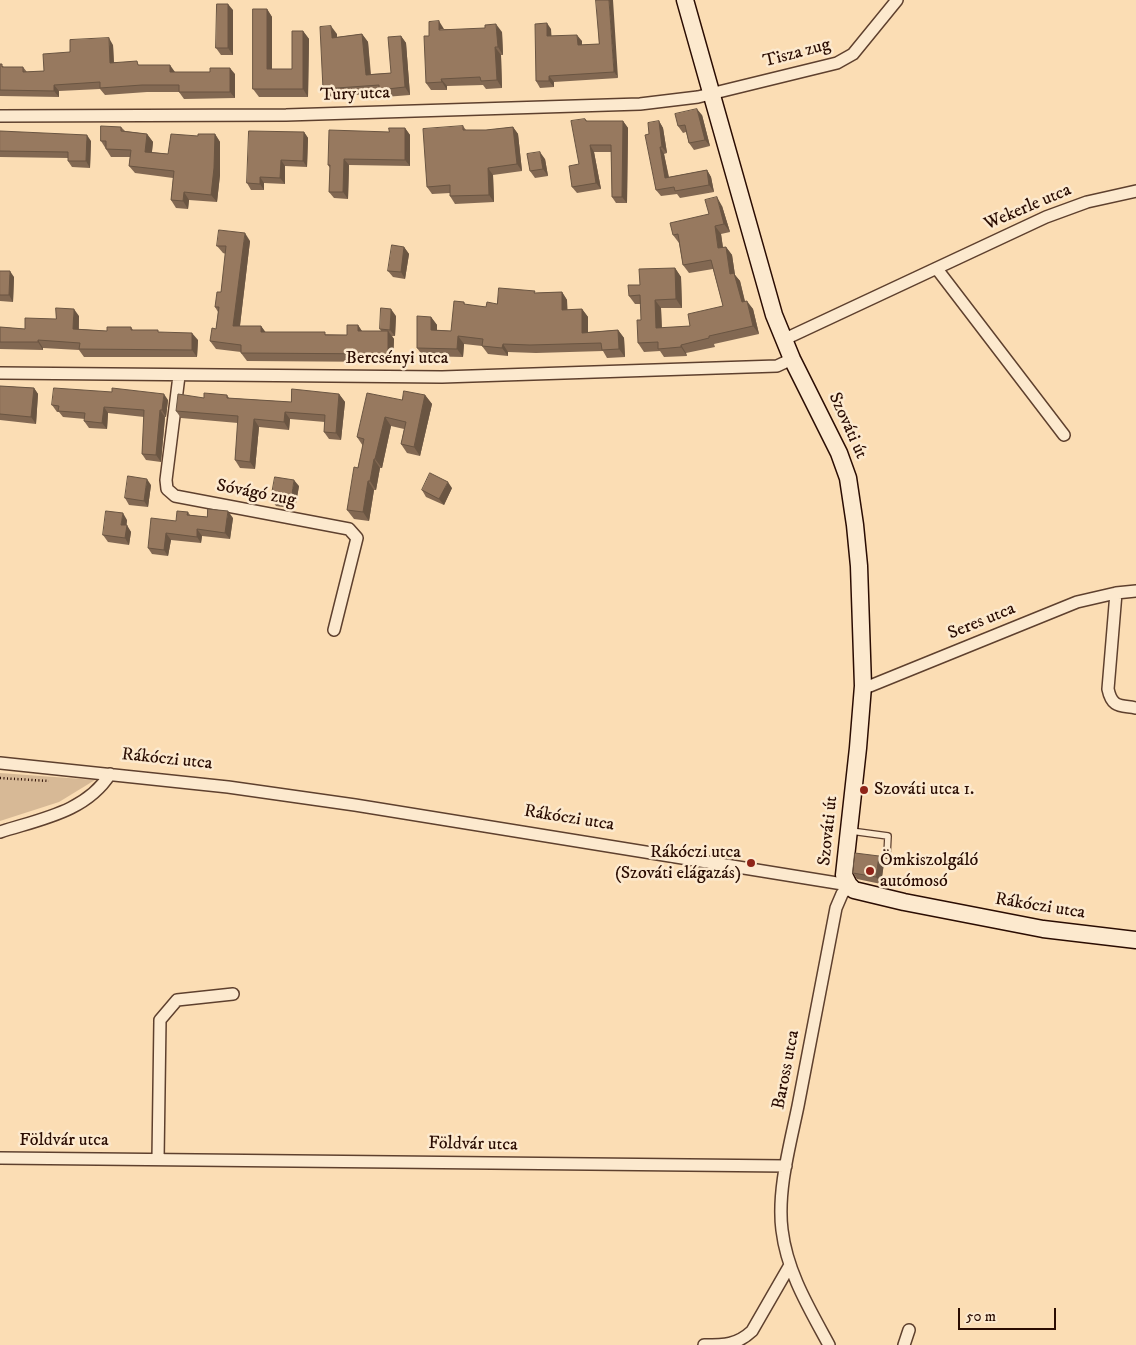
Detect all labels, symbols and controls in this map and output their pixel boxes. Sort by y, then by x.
street label: Tisza zug [761,35,833,73]
street label: Tury utca [320,83,390,107]
street label: Wekerle utca [981,180,1075,236]
street label: Bercsényi utca [346,348,448,370]
street label: Szováti út [823,390,871,462]
street label: Sóvágó zug [214,476,298,512]
street label: Seres utca [945,599,1019,645]
street label: Rákóczi utca [121,745,213,775]
place label: Szováti utca 1. [874,779,974,801]
marker: Szováti utca 1. [858,784,870,796]
street label: Szováti út [815,795,843,867]
street label: Rákóczi utca [522,801,616,837]
place label: Rákóczi utca (Szováti elágazás) [615,842,741,884]
place label: Ömkiszolgáló autómosó [880,850,978,892]
marker: Rákóczi utca (Szováti elágazás) [745,857,757,869]
marker: Ömkiszolgáló autómosó [864,865,876,877]
street label: Rákóczi utca [993,889,1087,925]
street label: Baross utca [769,1029,805,1111]
street label: Földvár utca [19,1130,109,1152]
street label: Földvár utca [428,1133,518,1157]
scale bar [961,1298,1058,1330]
text: 50 m [966,1307,996,1326]

